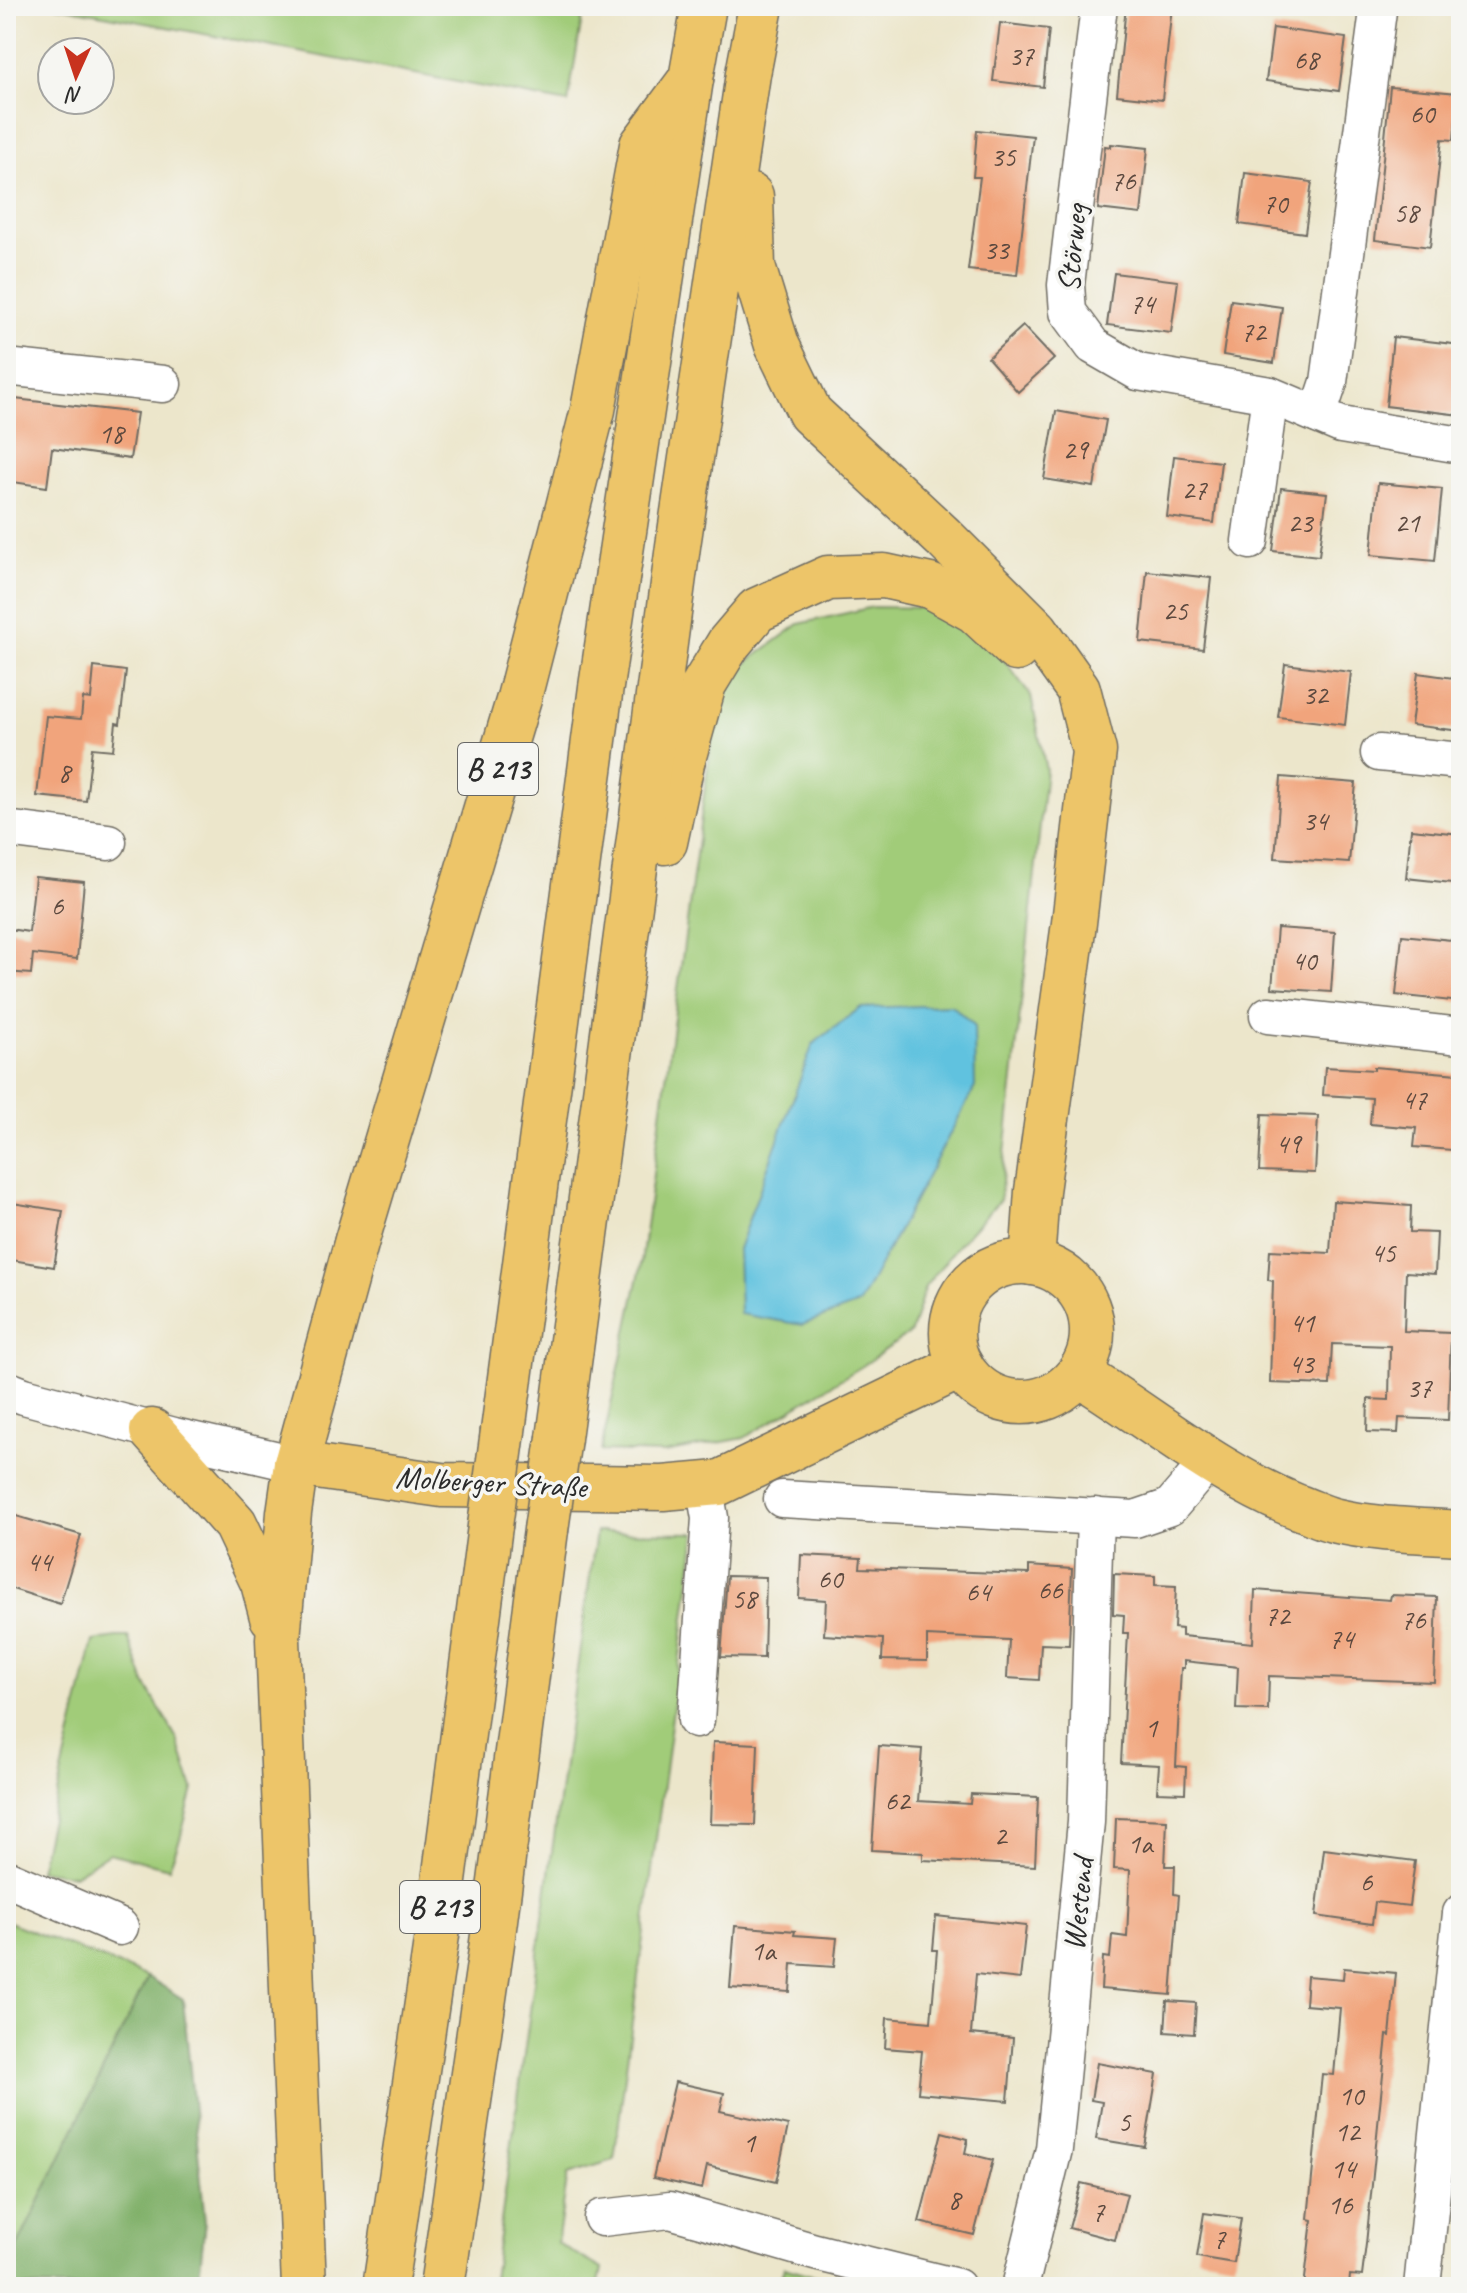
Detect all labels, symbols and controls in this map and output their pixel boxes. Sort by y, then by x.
north arrow [36,36,116,116]
house number: 37 [1008,38,1035,73]
house number: 68 [1293,42,1321,77]
text: N [64,80,83,109]
house number: 60 [1409,96,1437,131]
house number: 35 [990,139,1017,174]
house number: 76 [1110,163,1137,198]
house number: 70 [1262,186,1290,221]
house number: 58 [1393,195,1421,230]
street label: Störweg [1048,201,1096,294]
house number: 33 [983,232,1011,267]
house number: 74 [1129,286,1157,321]
house number: 72 [1240,314,1268,349]
house number: 18 [98,416,126,451]
house number: 29 [1062,432,1090,467]
house number: 27 [1181,472,1208,507]
house number: 23 [1287,505,1315,540]
house number: 21 [1394,505,1421,540]
house number: 25 [1162,593,1189,628]
house number: 32 [1302,677,1330,712]
road number: B 213 [458,743,538,795]
house number: 8 [58,755,73,790]
house number: 34 [1302,803,1330,838]
house number: 6 [51,888,65,923]
house number: 40 [1291,943,1319,978]
house number: 47 [1401,1082,1428,1117]
house number: 49 [1275,1126,1303,1161]
house number: 45 [1370,1235,1397,1270]
house number: 41 [1289,1305,1316,1340]
house number: 43 [1288,1346,1316,1381]
house number: 37 [1406,1370,1433,1405]
street label: Molberger Straße [394,1457,590,1508]
house number: 44 [26,1544,54,1579]
house number: 60 [817,1561,845,1596]
house number: 66 [1037,1572,1064,1607]
house number: 64 [965,1574,993,1609]
house number: 58 [731,1581,759,1616]
house number: 72 [1264,1598,1292,1633]
house number: 76 [1400,1602,1427,1637]
house number: 74 [1328,1621,1356,1656]
house number: 1 [1145,1710,1159,1745]
house number: 62 [884,1783,912,1818]
house number: 2 [994,1818,1009,1853]
house number: 1a [1128,1826,1154,1861]
street label: Westend [1053,1851,1104,1952]
house number: 6 [1360,1864,1374,1899]
road number: B 213 [400,1881,480,1933]
house number: 1a [751,1933,777,1968]
house number: 10 [1338,2078,1366,2113]
house number: 5 [1118,2104,1132,2139]
house number: 12 [1334,2114,1362,2149]
house number: 1 [743,2125,757,2160]
house number: 14 [1330,2151,1358,2186]
house number: 8 [948,2182,963,2217]
house number: 16 [1327,2187,1354,2222]
house number: 7 [1092,2194,1106,2229]
house number: 7 [1213,2221,1227,2256]

